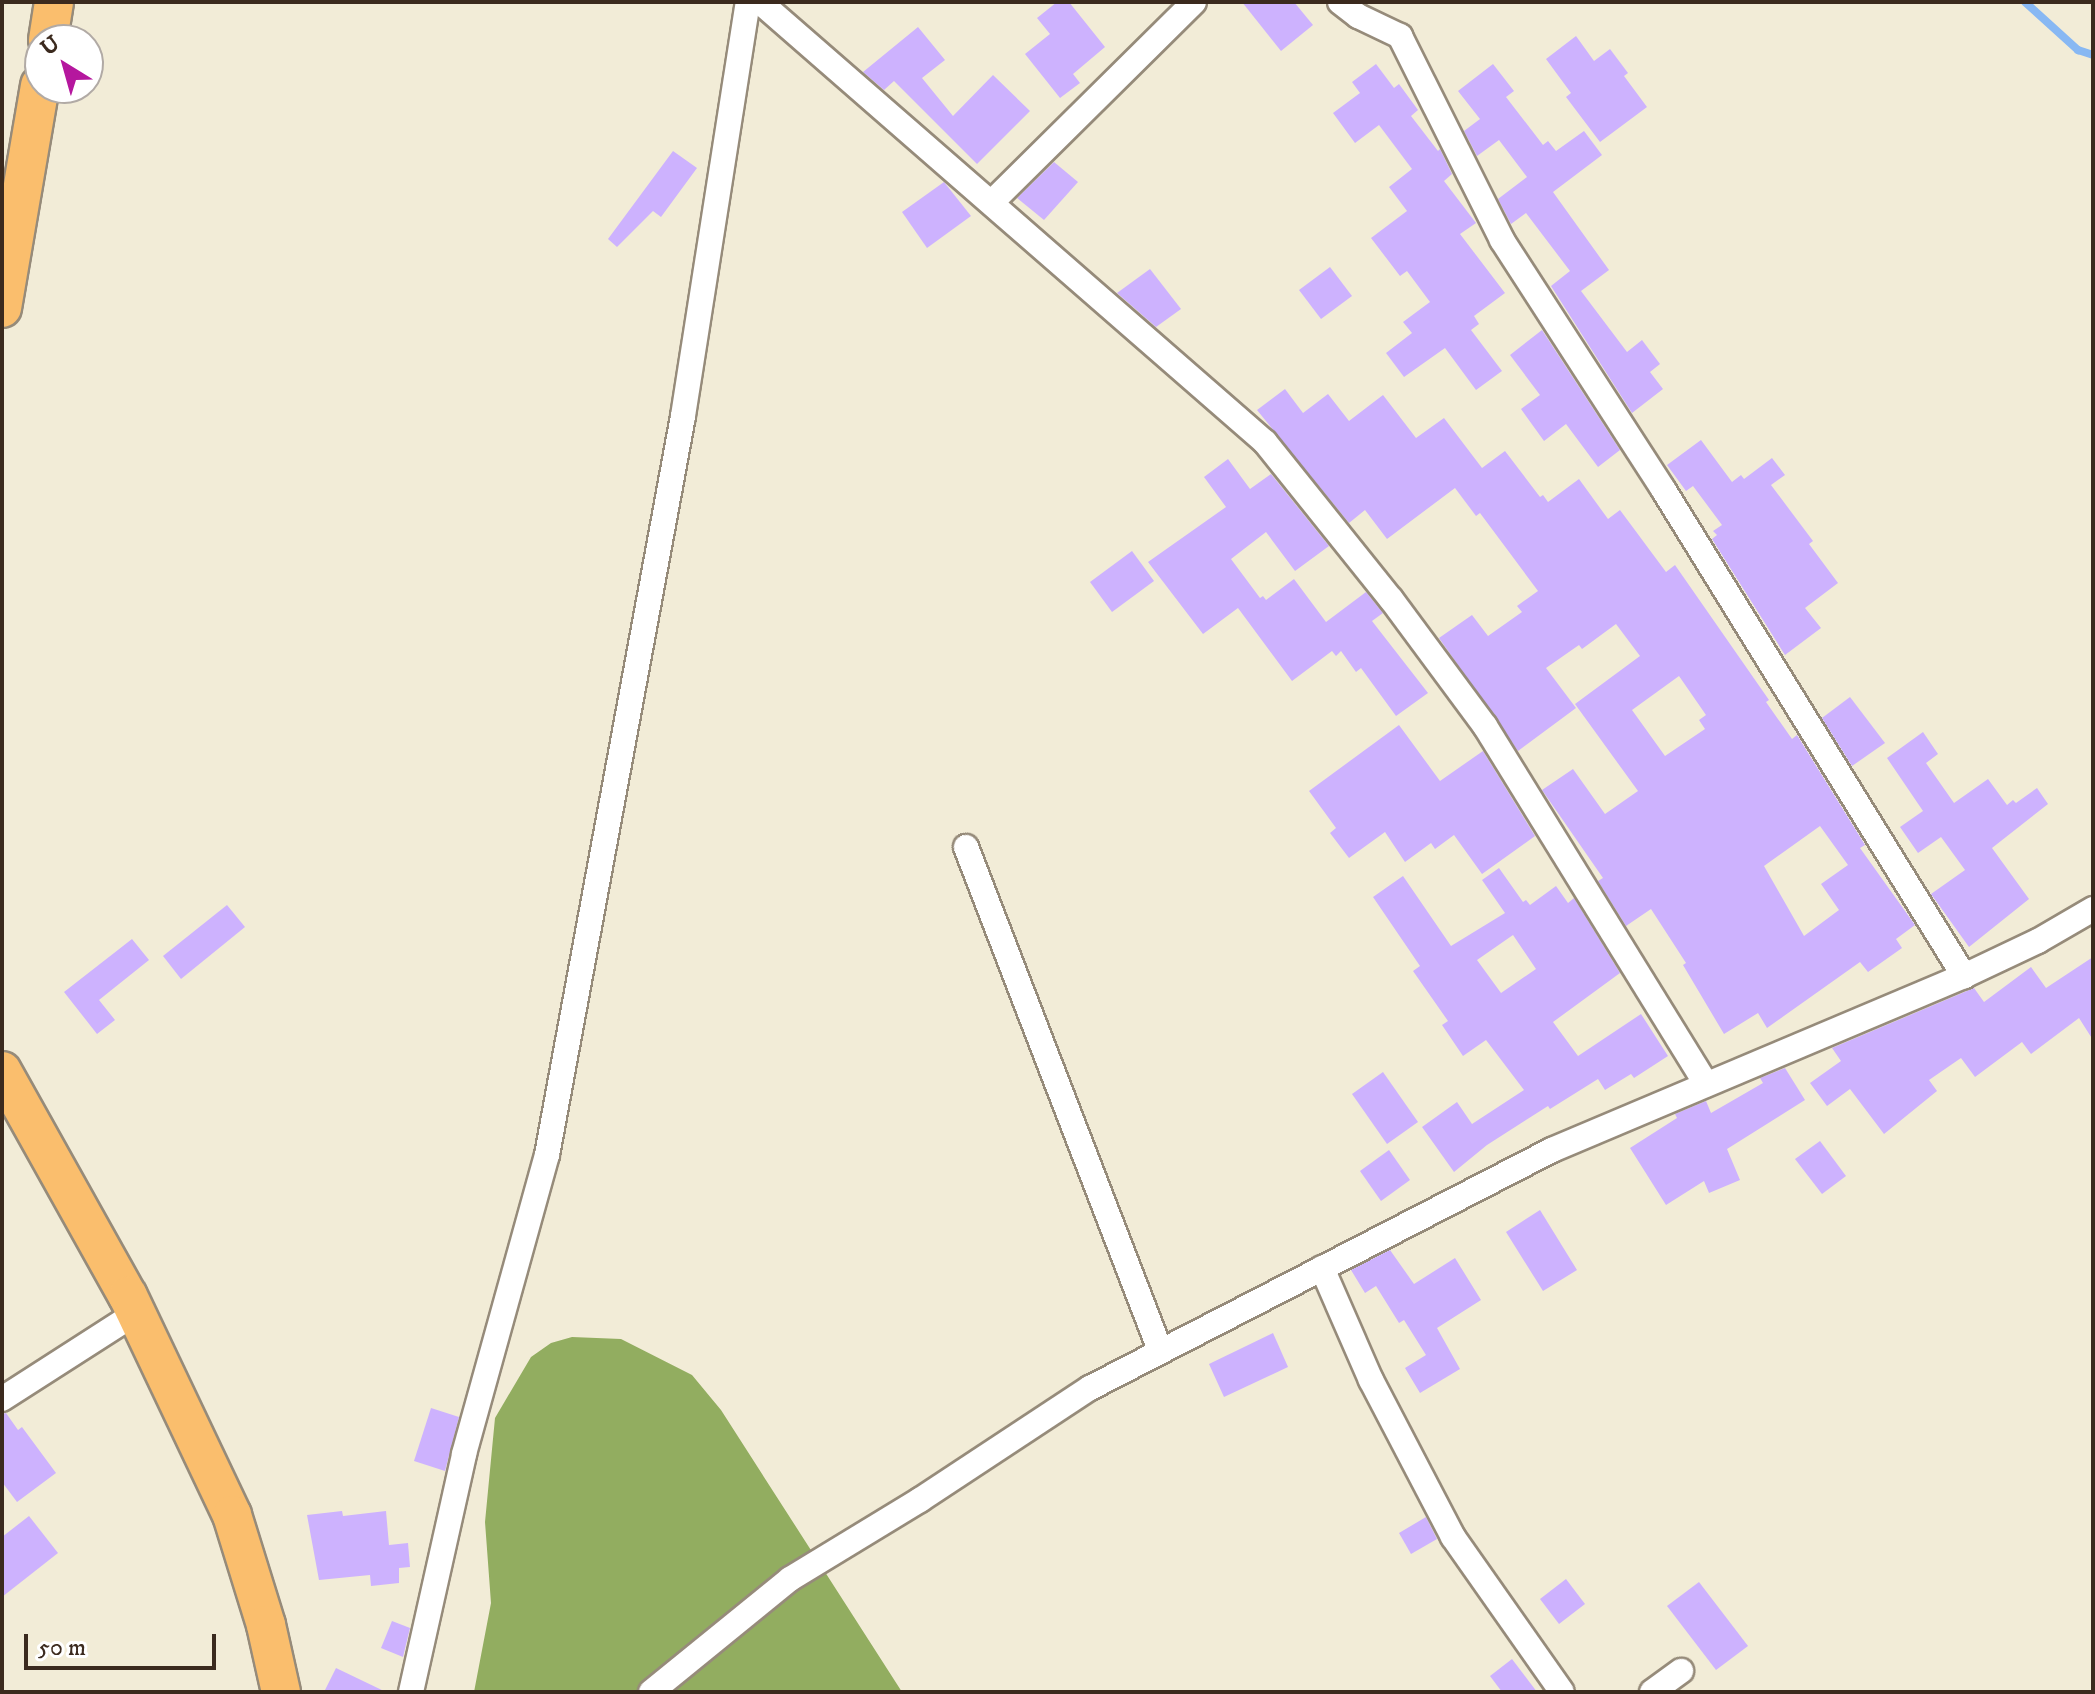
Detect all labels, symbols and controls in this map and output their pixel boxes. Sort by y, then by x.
north arrow [24,24,104,104]
text: U [36,30,65,62]
scale bar [28,1618,220,1668]
text: 50 m [38,1633,86,1663]

